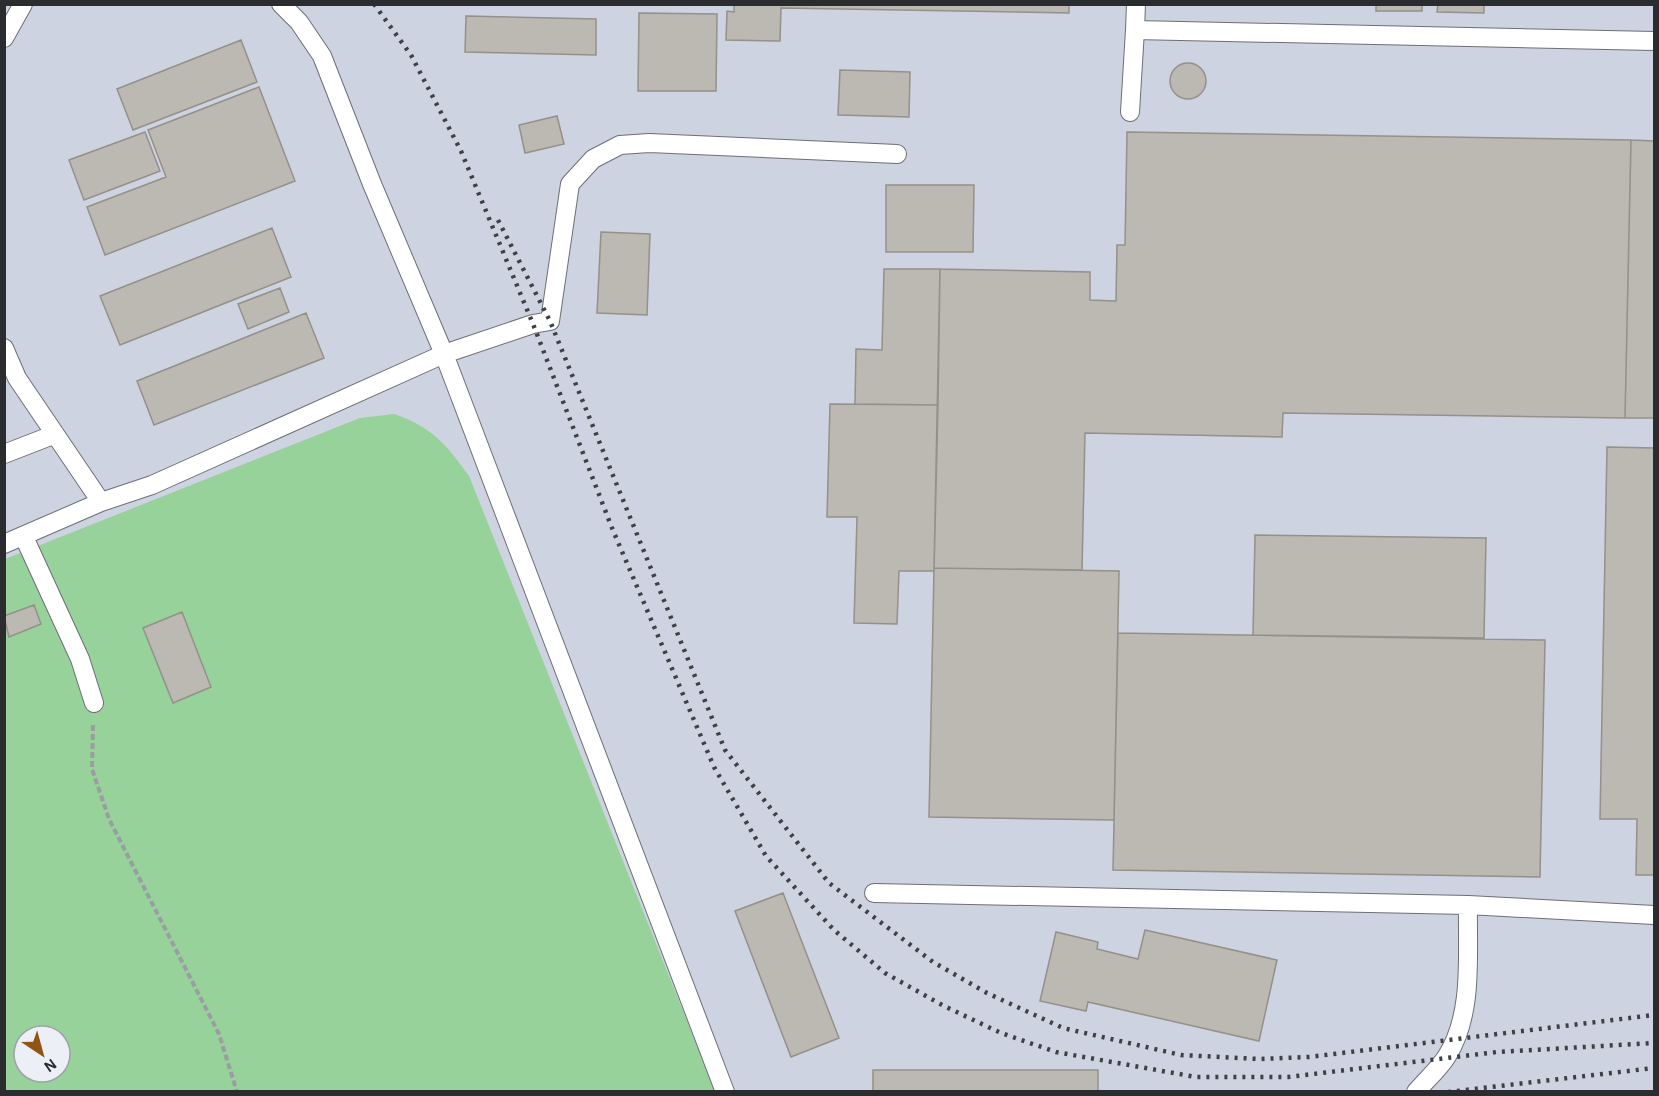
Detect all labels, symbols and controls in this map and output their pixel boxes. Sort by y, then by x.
north arrow [12,1024,72,1084]
text: N [41,1056,59,1075]

